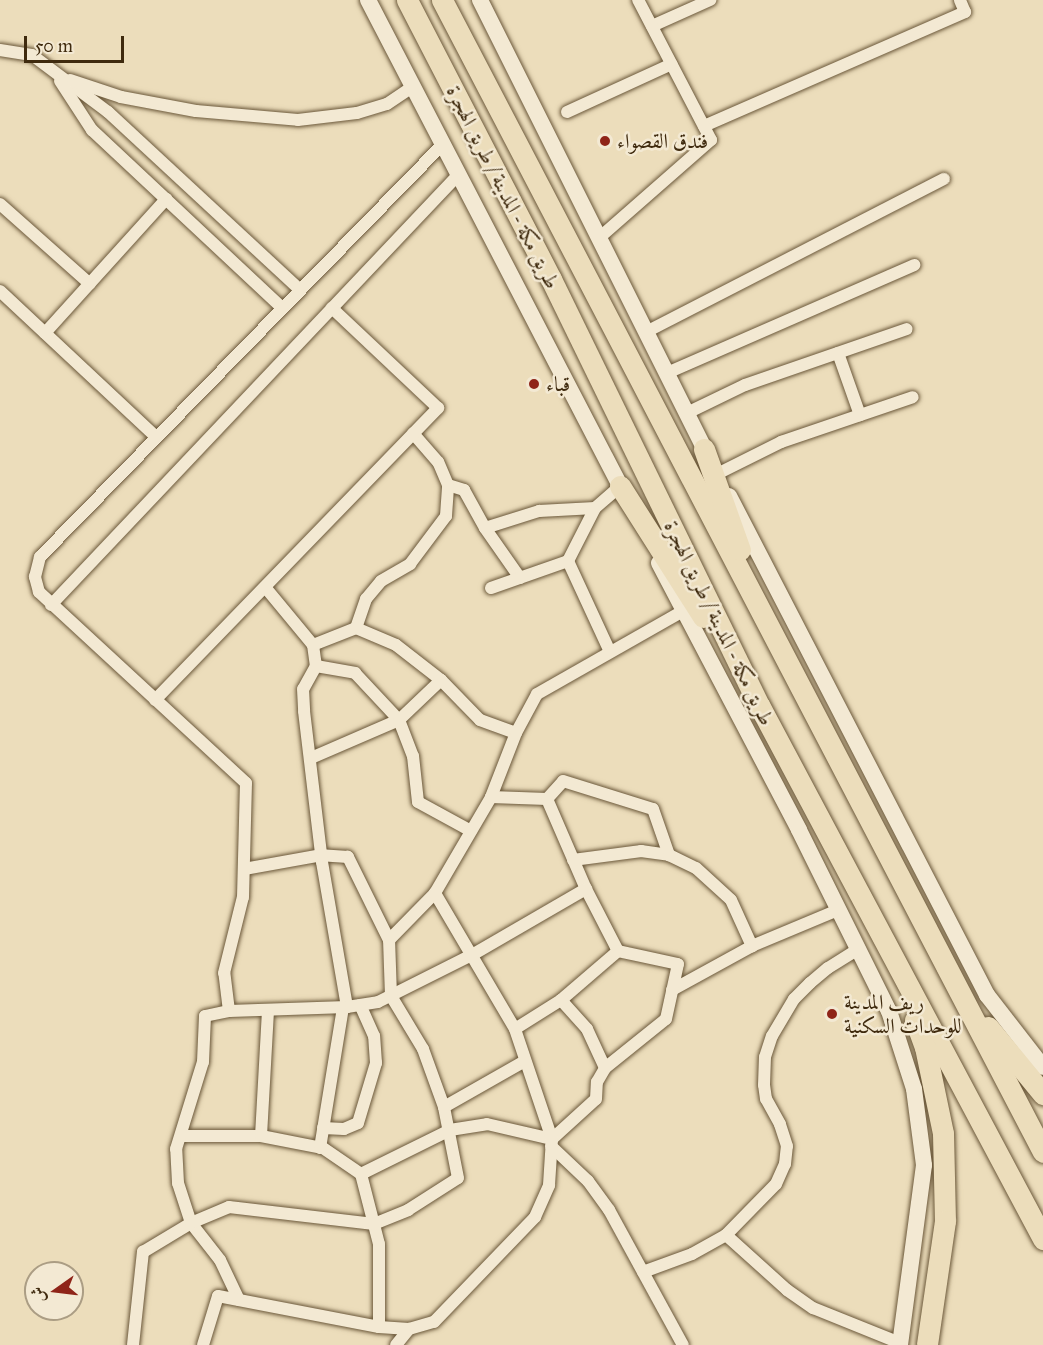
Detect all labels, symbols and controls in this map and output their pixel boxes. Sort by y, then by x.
scale bar [27,24,128,62]
text: 50 m [35,35,73,57]
street label: طريق مكة - المدينة / طريق الهجرة [441,81,565,293]
place label: فندق القصواء [617,128,708,154]
marker: فندق القصواء [598,134,612,148]
place label: قباء [546,371,570,397]
marker: قباء [527,377,541,391]
street label: طريق مكة - المدينة / طريق الهجرة [658,516,780,730]
place label: ريف المدينة للوحدات السكنية [844,989,962,1039]
marker: ريف المدينة للوحدات السكنية [825,1007,839,1021]
north arrow [24,1261,84,1321]
text: ش [27,1285,49,1305]

